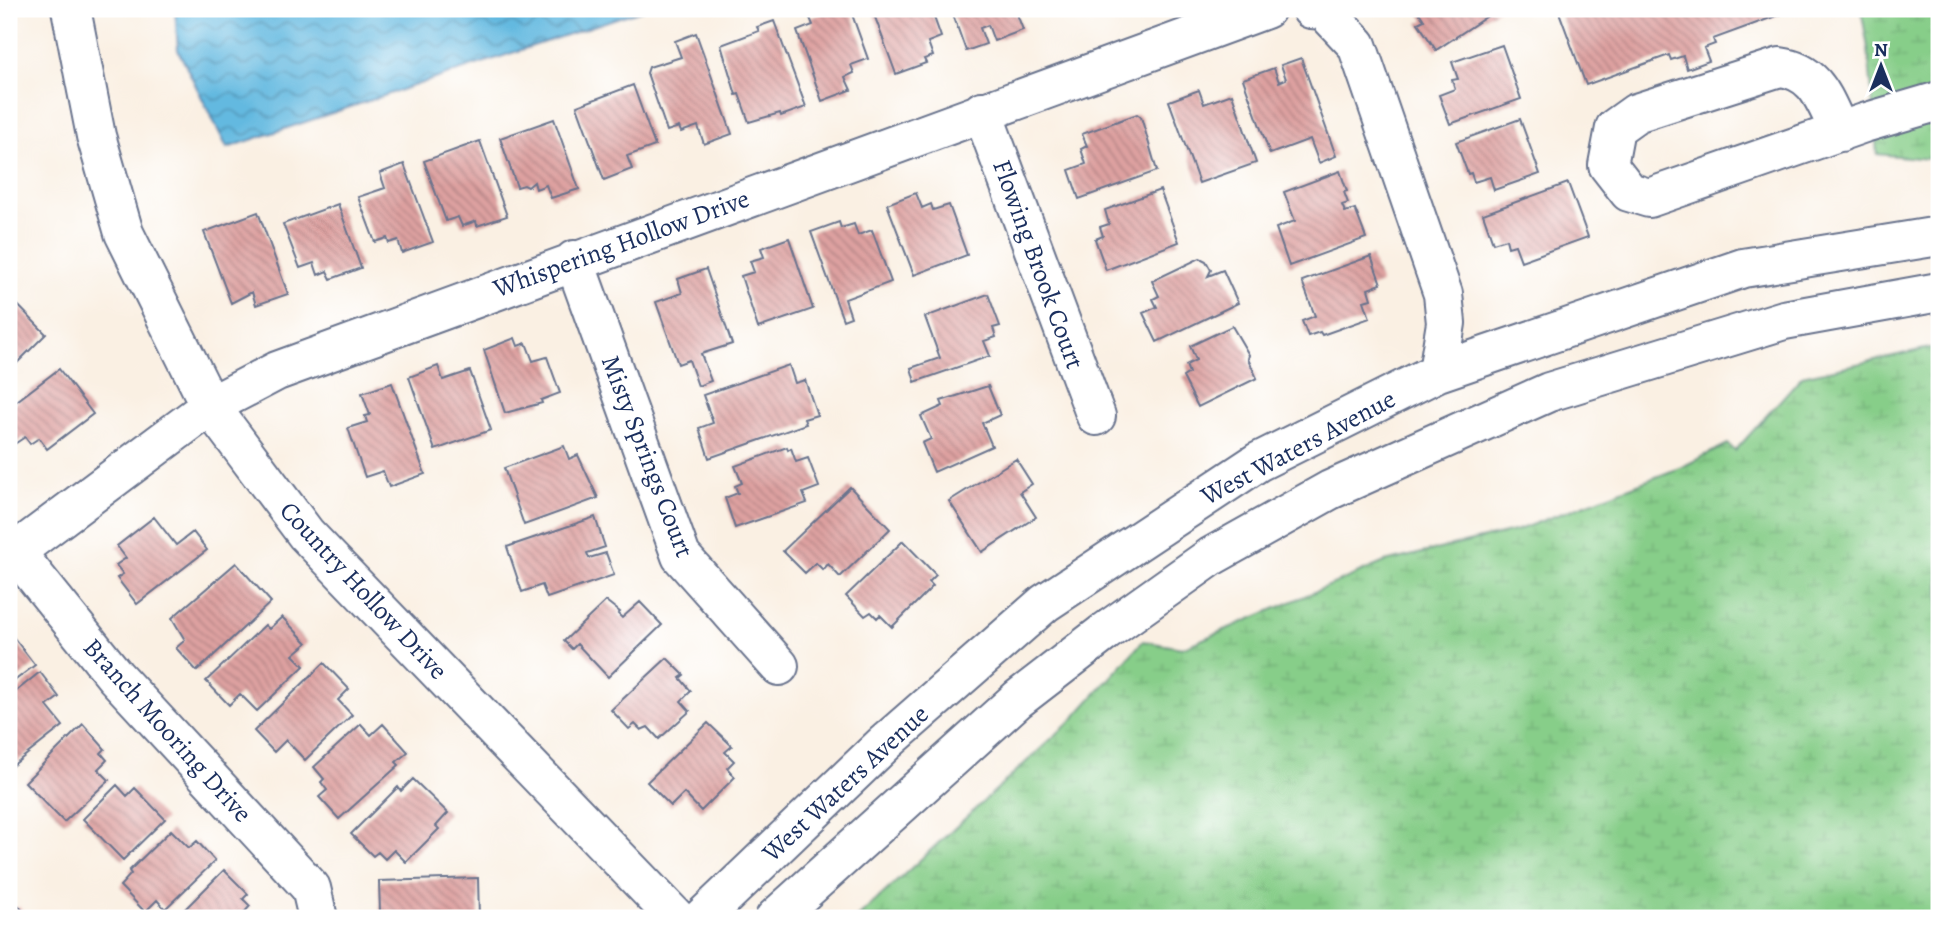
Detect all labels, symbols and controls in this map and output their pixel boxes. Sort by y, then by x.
north arrow [1846,32,1916,102]
text: N [1874,37,1888,63]
street label: Flowing Brook Court [984,155,1093,374]
street label: Whispering Hollow Drive [487,181,754,306]
street label: Misty Springs Court [593,350,702,563]
street label: West Waters Avenue [1194,381,1402,514]
street label: Country Hollow Drive [272,494,455,687]
street label: Branch Mooring Drive [75,631,260,830]
street label: West Waters Avenue [754,697,936,870]

